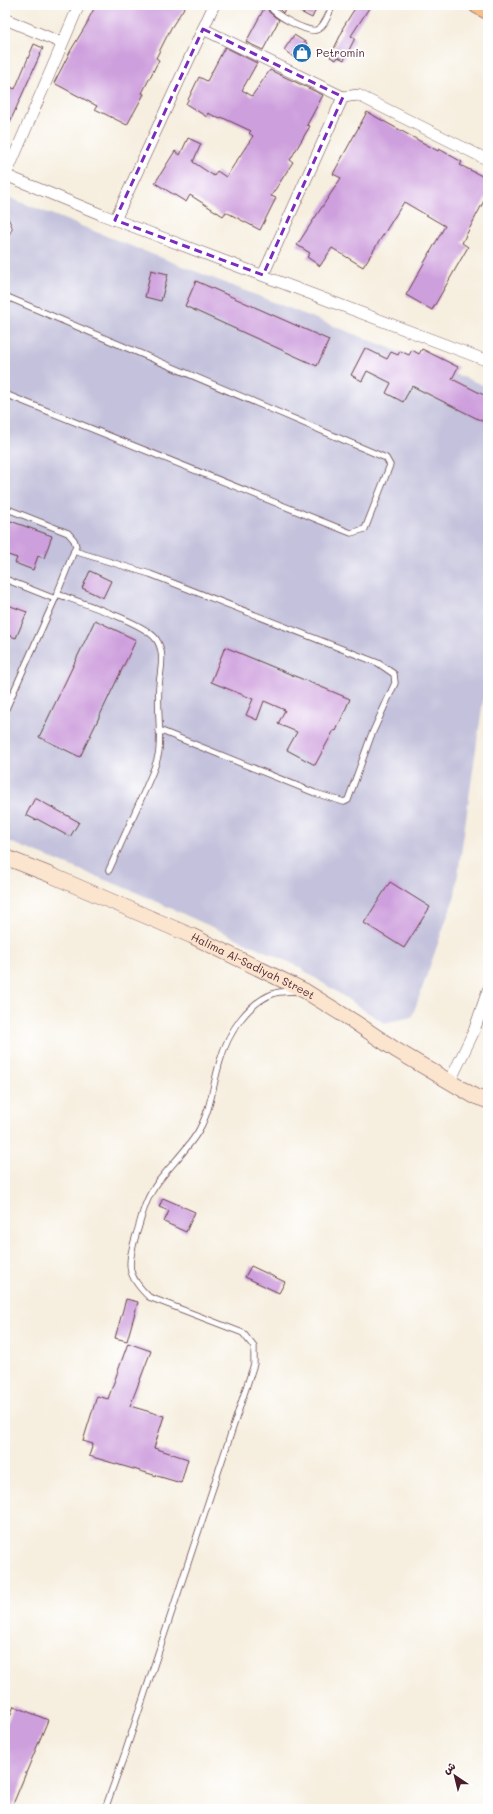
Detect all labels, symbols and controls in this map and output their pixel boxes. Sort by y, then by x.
shop icon: Petromin [291,42,313,64]
place label: Petromin [316,45,365,60]
street label: Halima Al-Sadiyah Street [189,929,318,1002]
north arrow [435,1756,475,1796]
text: ش [440,1758,458,1777]

